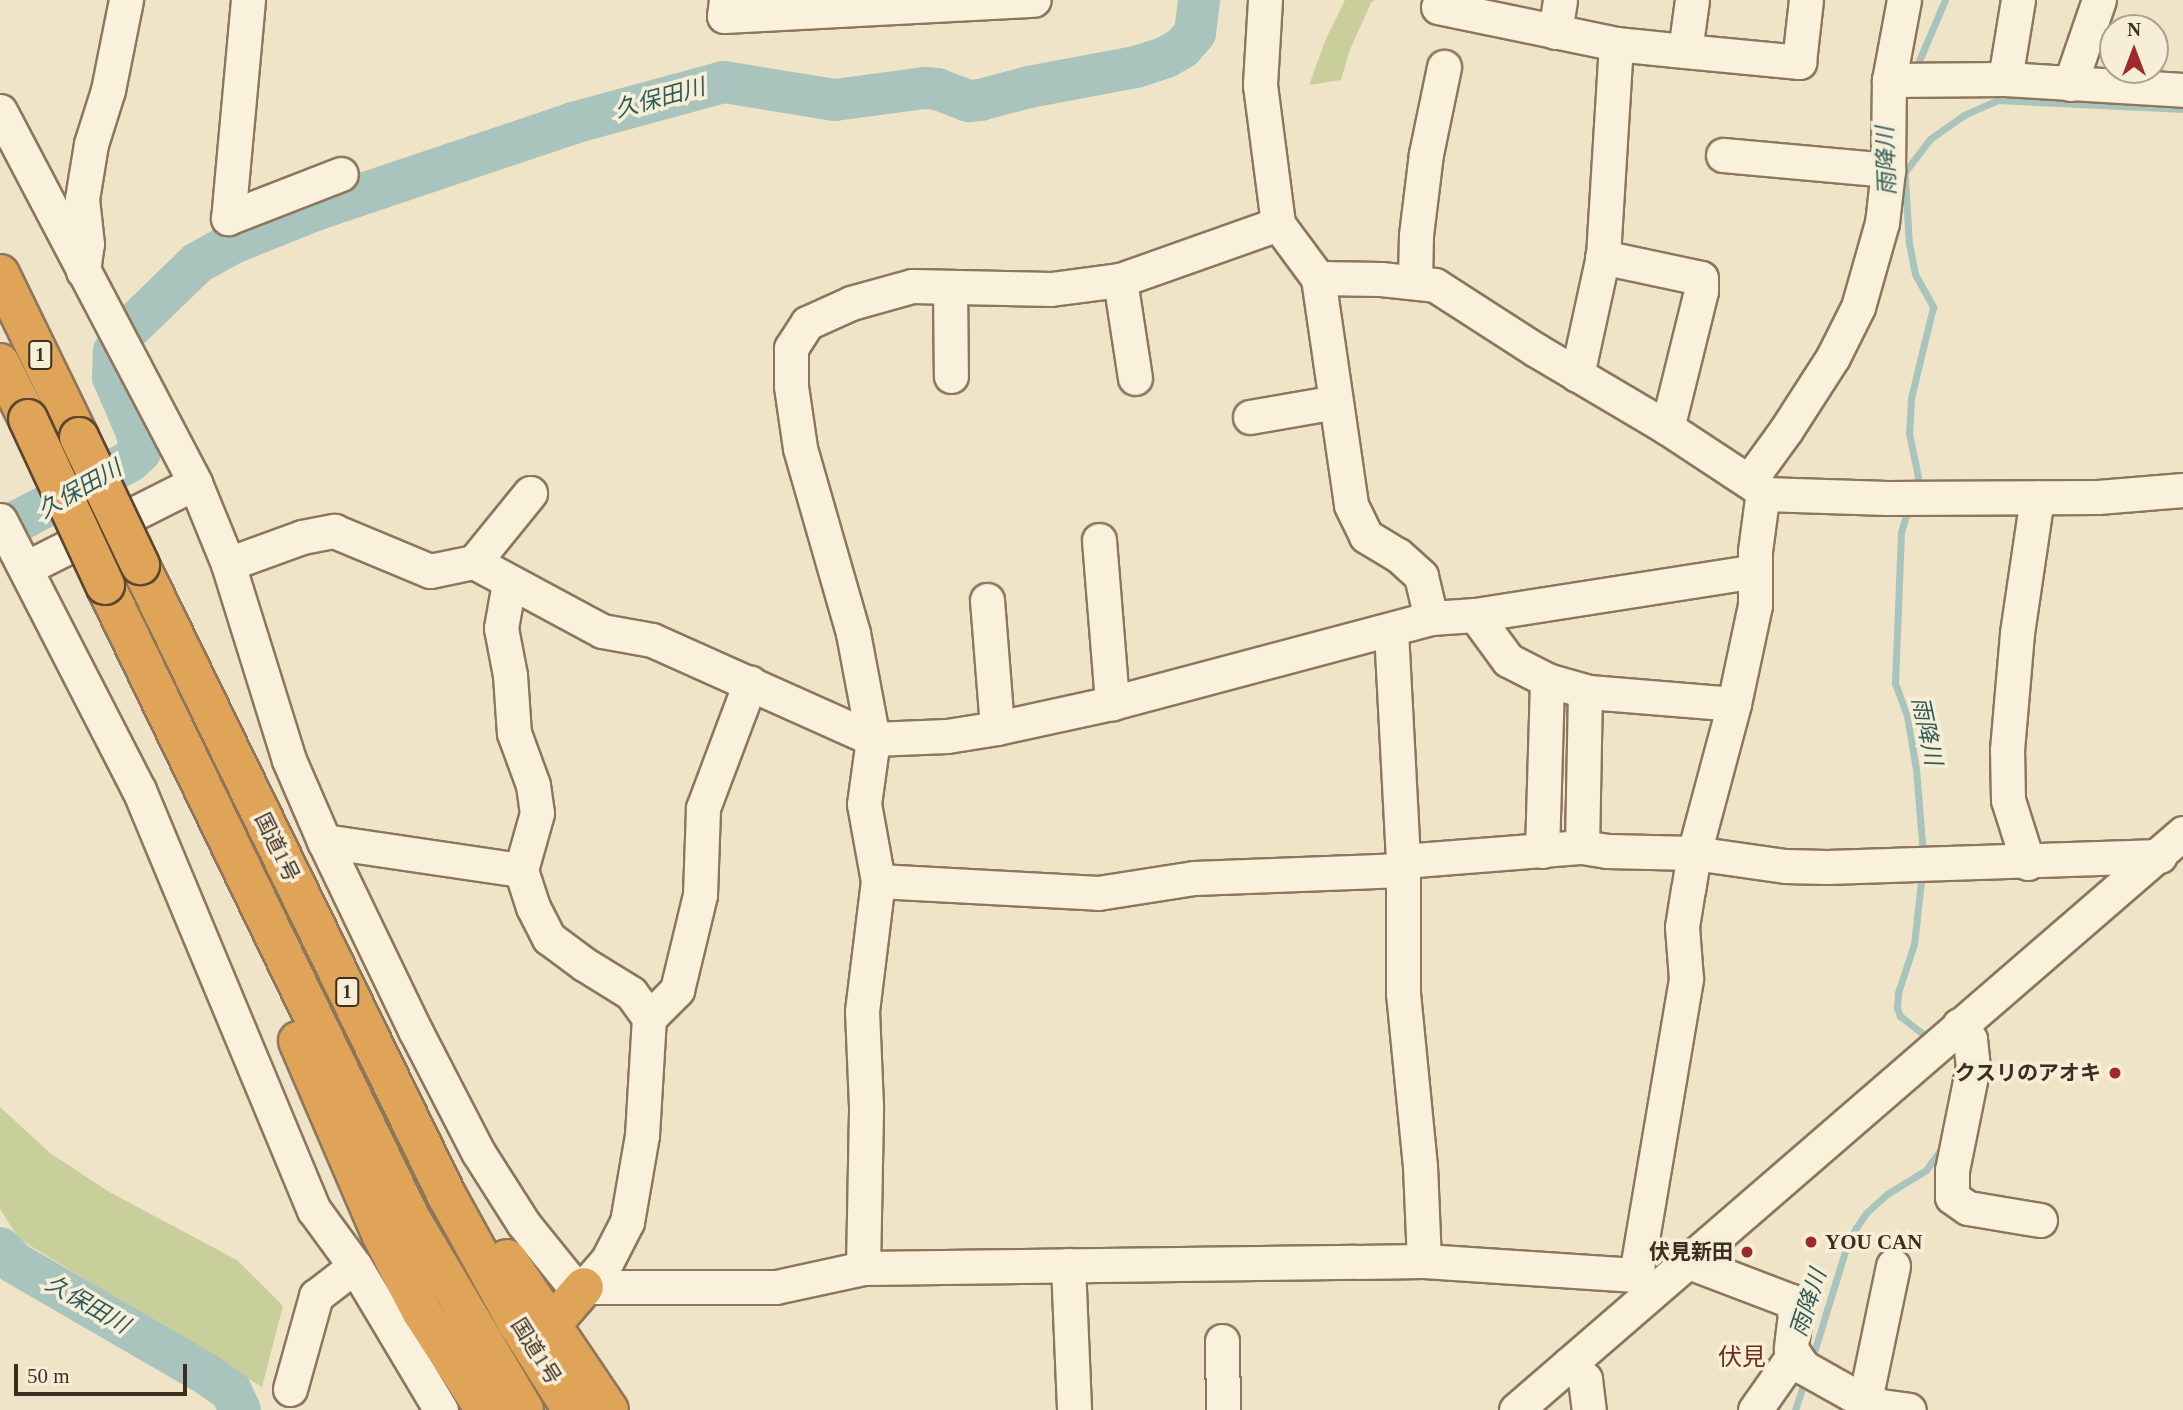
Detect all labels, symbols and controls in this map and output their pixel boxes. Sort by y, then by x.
north arrow [2099,14,2169,84]
text: N [2127,19,2141,40]
water label: 久保田川 [612,74,708,124]
water label: 雨降川 [1872,126,1902,196]
road number: 1 [28,340,52,370]
water label: 久保田川 [33,455,127,525]
water label: 雨降川 [1905,694,1947,768]
street label: 国道1号 [250,808,304,886]
road number: 1 [335,976,359,1008]
place label: クスリのアオキ [1954,1060,2101,1086]
marker: クスリのアオキ [2107,1065,2123,1081]
place label: YOU CAN [1825,1229,1922,1255]
marker: YOU CAN [1803,1234,1819,1250]
place label: 伏見新田 [1649,1239,1733,1265]
marker: 伏見新田 [1739,1244,1755,1260]
water label: 雨降川 [1785,1266,1833,1340]
water label: 久保田川 [40,1270,134,1340]
street label: 国道1号 [506,1313,566,1389]
district label: 伏見 [1718,1344,1766,1372]
scale bar [18,1350,191,1394]
text: 50 m [27,1364,70,1388]

